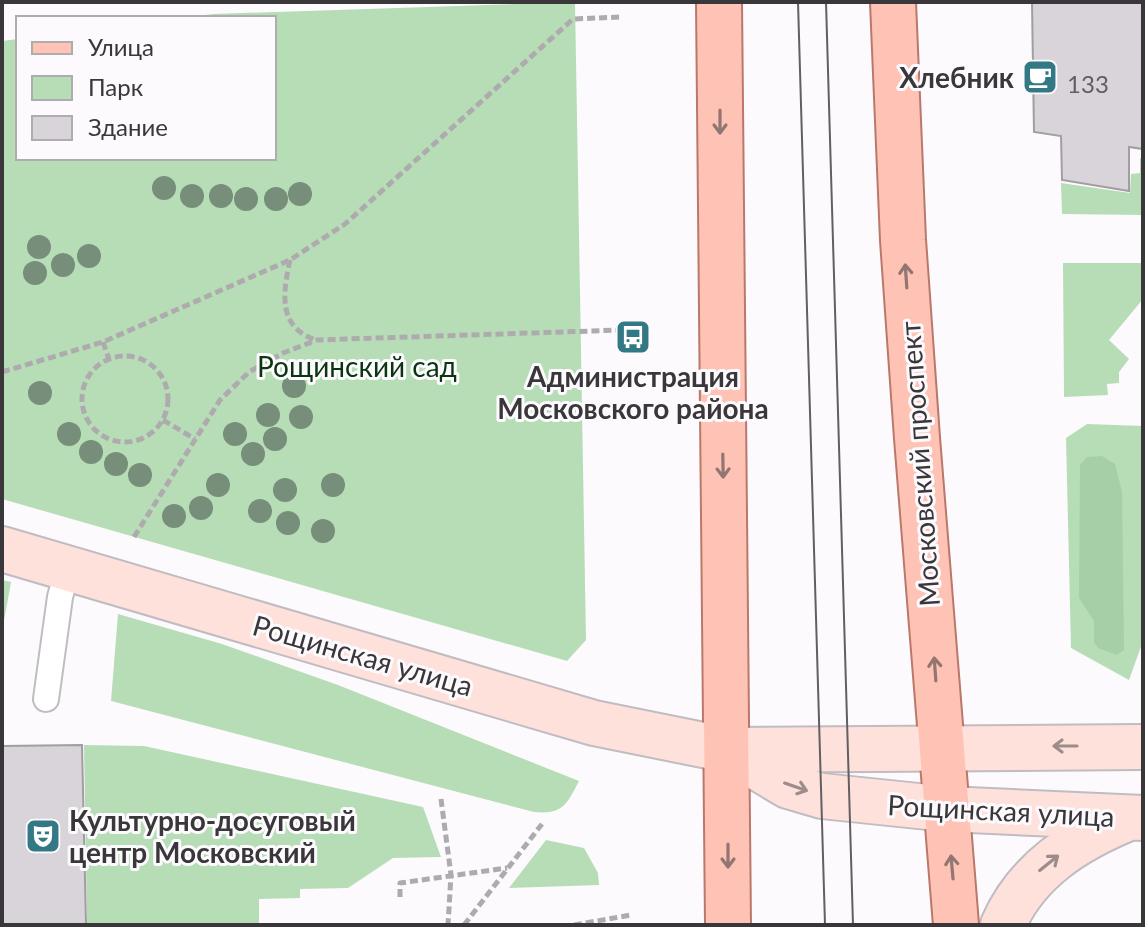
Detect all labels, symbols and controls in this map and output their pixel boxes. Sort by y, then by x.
legend [16,16,276,160]
text: Улица [88,32,154,61]
cafe icon: Хлебник [1021,58,1059,96]
place label: Хлебник [899,60,1014,94]
house number: 133 [1067,69,1109,98]
text: Парк [88,72,144,101]
one-way arrow [712,108,728,135]
text: Здание [88,112,168,141]
one-way arrow [898,263,913,290]
bus stop icon: Администрация Московского района [614,318,652,356]
street label: Московский проспект [892,320,946,608]
park label: Рощинский сад [257,349,457,383]
place label: Администрация Московского района [497,359,769,425]
one-way arrow [715,452,731,479]
street label: Рощинская улица [249,607,477,703]
one-way arrow [927,656,942,683]
one-way arrow [1052,738,1079,753]
one-way arrow [783,781,808,796]
street label: Рощинская улица [887,787,1115,833]
place label: Культурно-досуговый центр Московский [69,803,356,869]
theatre icon: Культурно-досуговый центр Московский [24,817,62,855]
one-way arrow [720,842,736,869]
one-way arrow [944,854,959,881]
one-way arrow [1039,854,1059,872]

